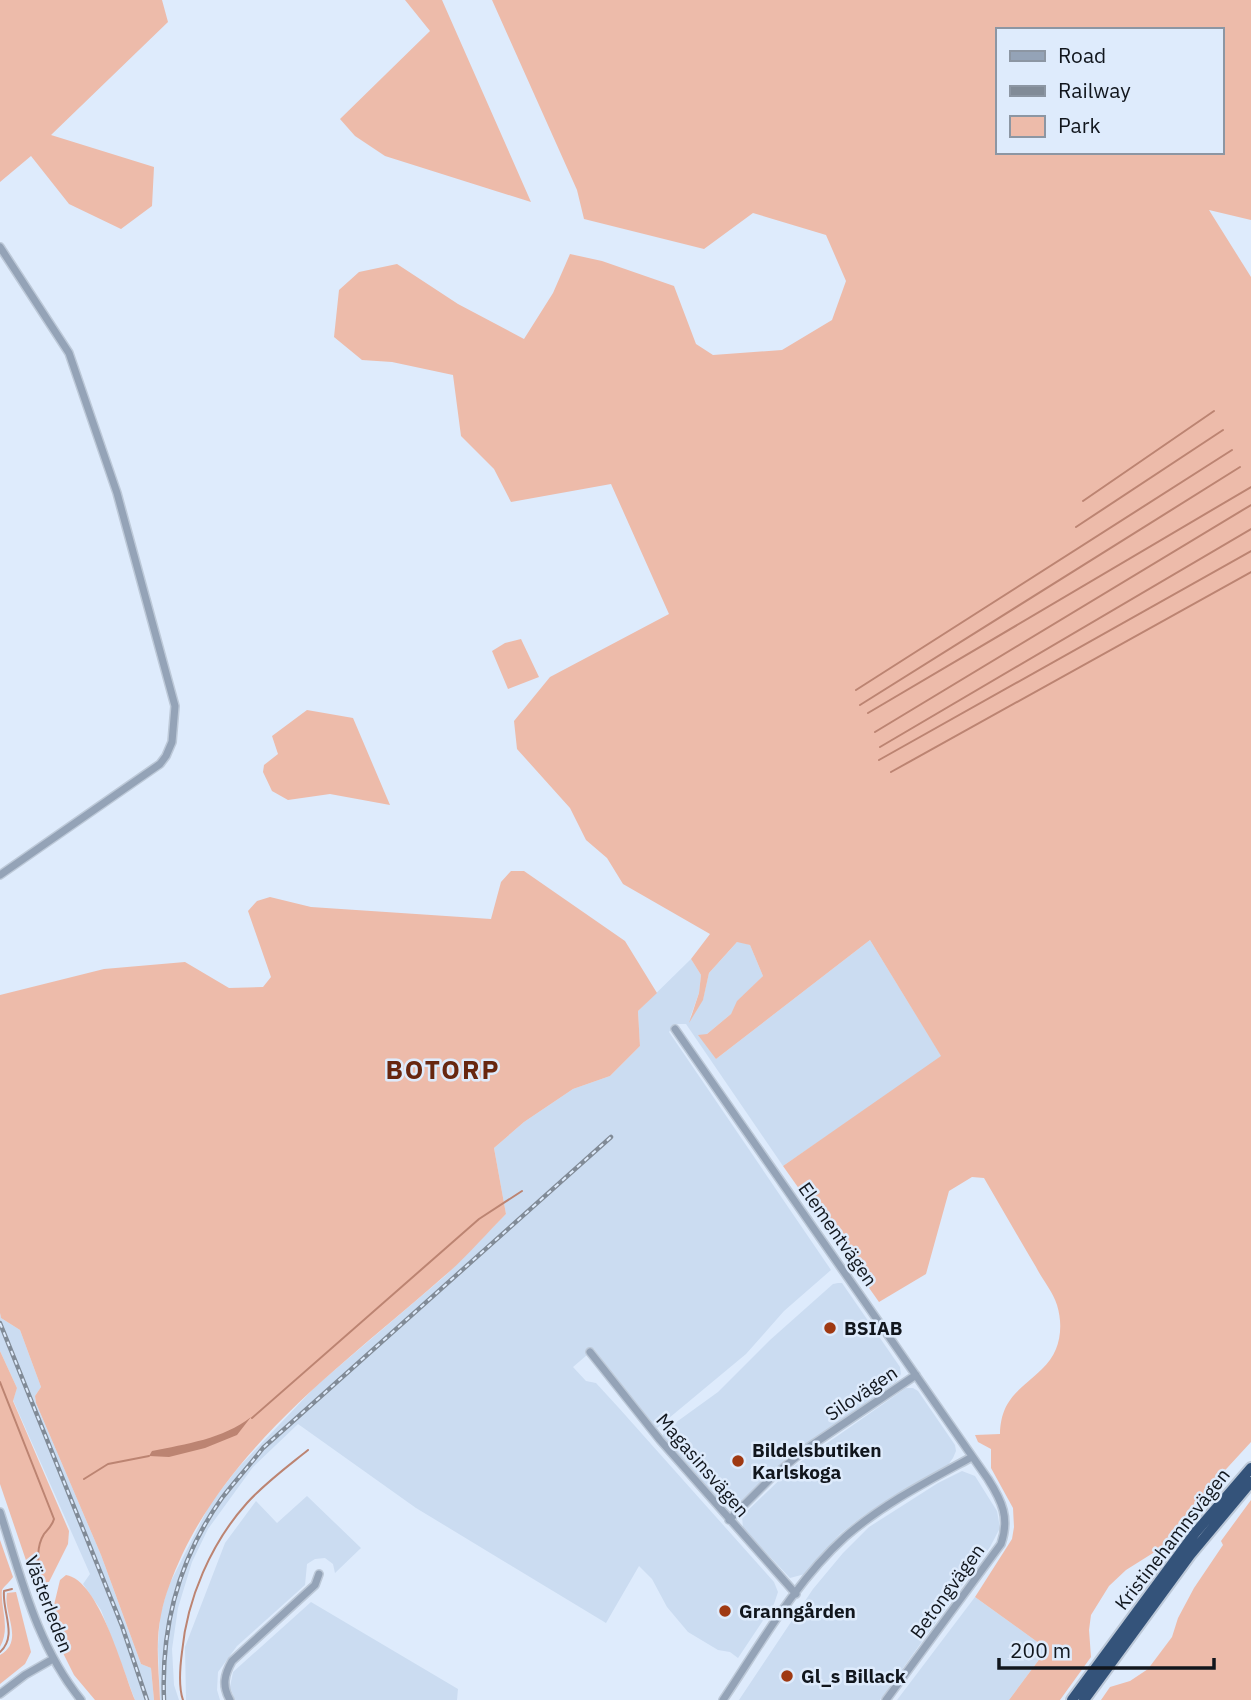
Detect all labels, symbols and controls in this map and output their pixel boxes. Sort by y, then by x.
legend [996,28,1223,154]
text: Road [1058,41,1106,69]
text: Railway [1058,76,1131,104]
text: Park [1058,111,1101,139]
district label: BOTORP [386,1052,500,1086]
street label: Elementvägen [793,1177,883,1291]
place label: BSIAB [844,1316,902,1340]
marker: BSIAB [822,1320,838,1336]
street label: Silovägen [820,1360,902,1426]
street label: Magasinsvägen [651,1408,755,1522]
place label: Bildelsbutiken Karlskoga [752,1438,881,1484]
marker: Bildelsbutiken Karlskoga [730,1453,746,1469]
street label: Kristinehamnsvägen [1109,1463,1235,1615]
street label: Betongvägen [905,1539,989,1643]
street label: Västerleden [20,1552,78,1656]
place label: Granngården [739,1599,856,1623]
marker: Granngården [717,1603,733,1619]
scale bar [999,1626,1214,1670]
text: 200 m [1010,1636,1071,1664]
place label: Gl_s Billack [801,1664,906,1688]
marker: Gl_s Billack [779,1668,795,1684]

